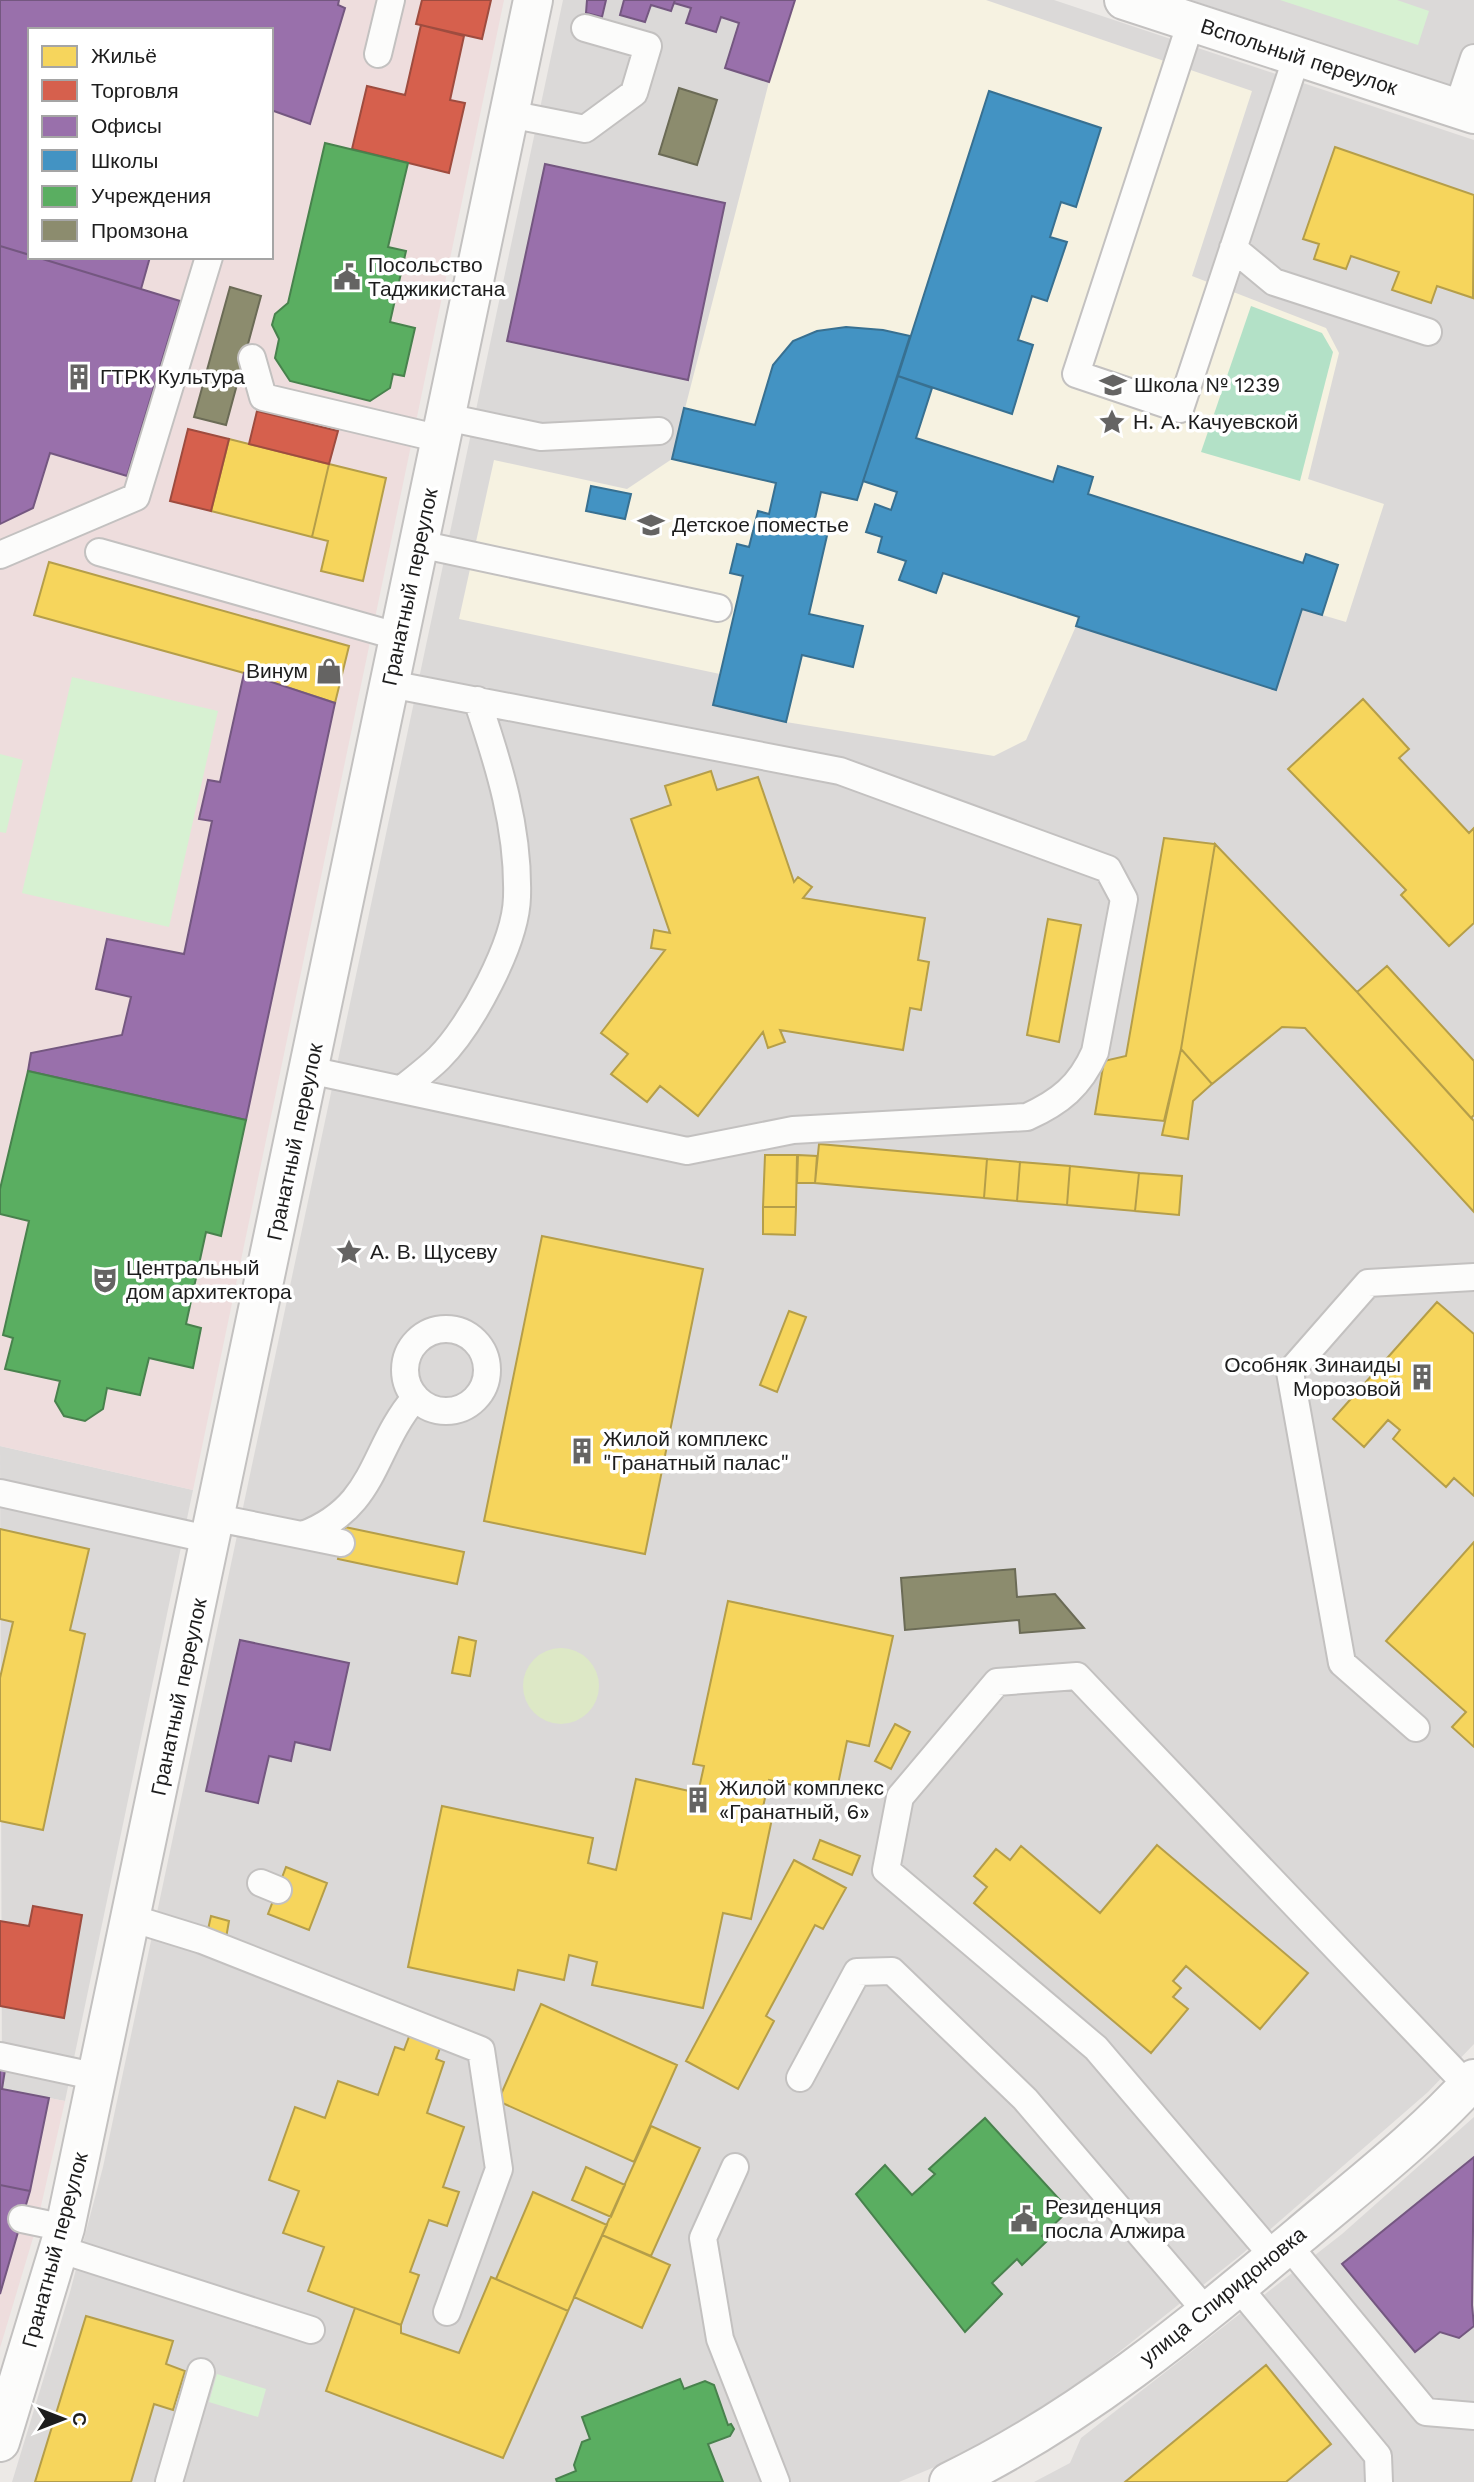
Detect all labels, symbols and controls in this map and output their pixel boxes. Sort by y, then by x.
street label: Вспольный переулок [1198,13,1401,100]
legend [28,28,273,259]
text: Жильё [91,43,157,68]
text: Торговля [91,78,179,103]
text: Офисы [91,113,162,138]
text: Школы [91,148,158,173]
text: Учреждения [91,183,211,208]
text: Промзона [91,218,188,243]
place label: Посольство Таджикистана [368,252,506,301]
public building icon: Посольство Таджикистана [332,262,362,292]
building icon: ГТРК Культура [64,362,94,392]
place label: ГТРК Культура [100,364,245,389]
school or university icon: Школа № 1239 [1098,370,1128,400]
place label: Школа № 1239 [1134,372,1280,397]
place icon: Н. А. Качуевской [1097,407,1127,437]
place label: Н. А. Качуевской [1133,409,1298,434]
street label: Гранатный переулок [376,485,443,688]
school or university icon: Детское поместье [636,510,666,540]
place label: Детское поместье [672,512,849,537]
shop icon: Винум [314,656,344,686]
place label: Винум [246,658,308,683]
street label: Гранатный переулок [261,1040,328,1243]
place icon: А. В. Щусеву [334,1237,364,1267]
place label: А. В. Щусеву [370,1239,498,1264]
place label: Центральный дом архитектора [126,1255,292,1304]
theatre icon: Центральный дом архитектора [90,1265,120,1295]
place label: Особняк Зинаиды Морозовой [1224,1352,1401,1401]
building icon: Особняк Зинаиды Морозовой [1407,1362,1437,1392]
place label: Жилой комплекс "Гранатный палас" [603,1426,789,1475]
building icon: Жилой комплекс "Гранатный палас" [567,1436,597,1466]
street label: Гранатный переулок [145,1595,212,1798]
place label: Жилой комплекс «Гранатный, 6» [719,1775,884,1824]
building icon: Жилой комплекс «Гранатный, 6» [683,1785,713,1815]
street label: Гранатный переулок [16,2149,93,2350]
place label: Резиденция посла Алжира [1045,2194,1185,2243]
public building icon: Резиденция посла Алжира [1009,2204,1039,2234]
street label: улица Спиридоновка [1135,2221,1311,2370]
north arrow [28,2384,98,2454]
text: С [68,2412,91,2426]

